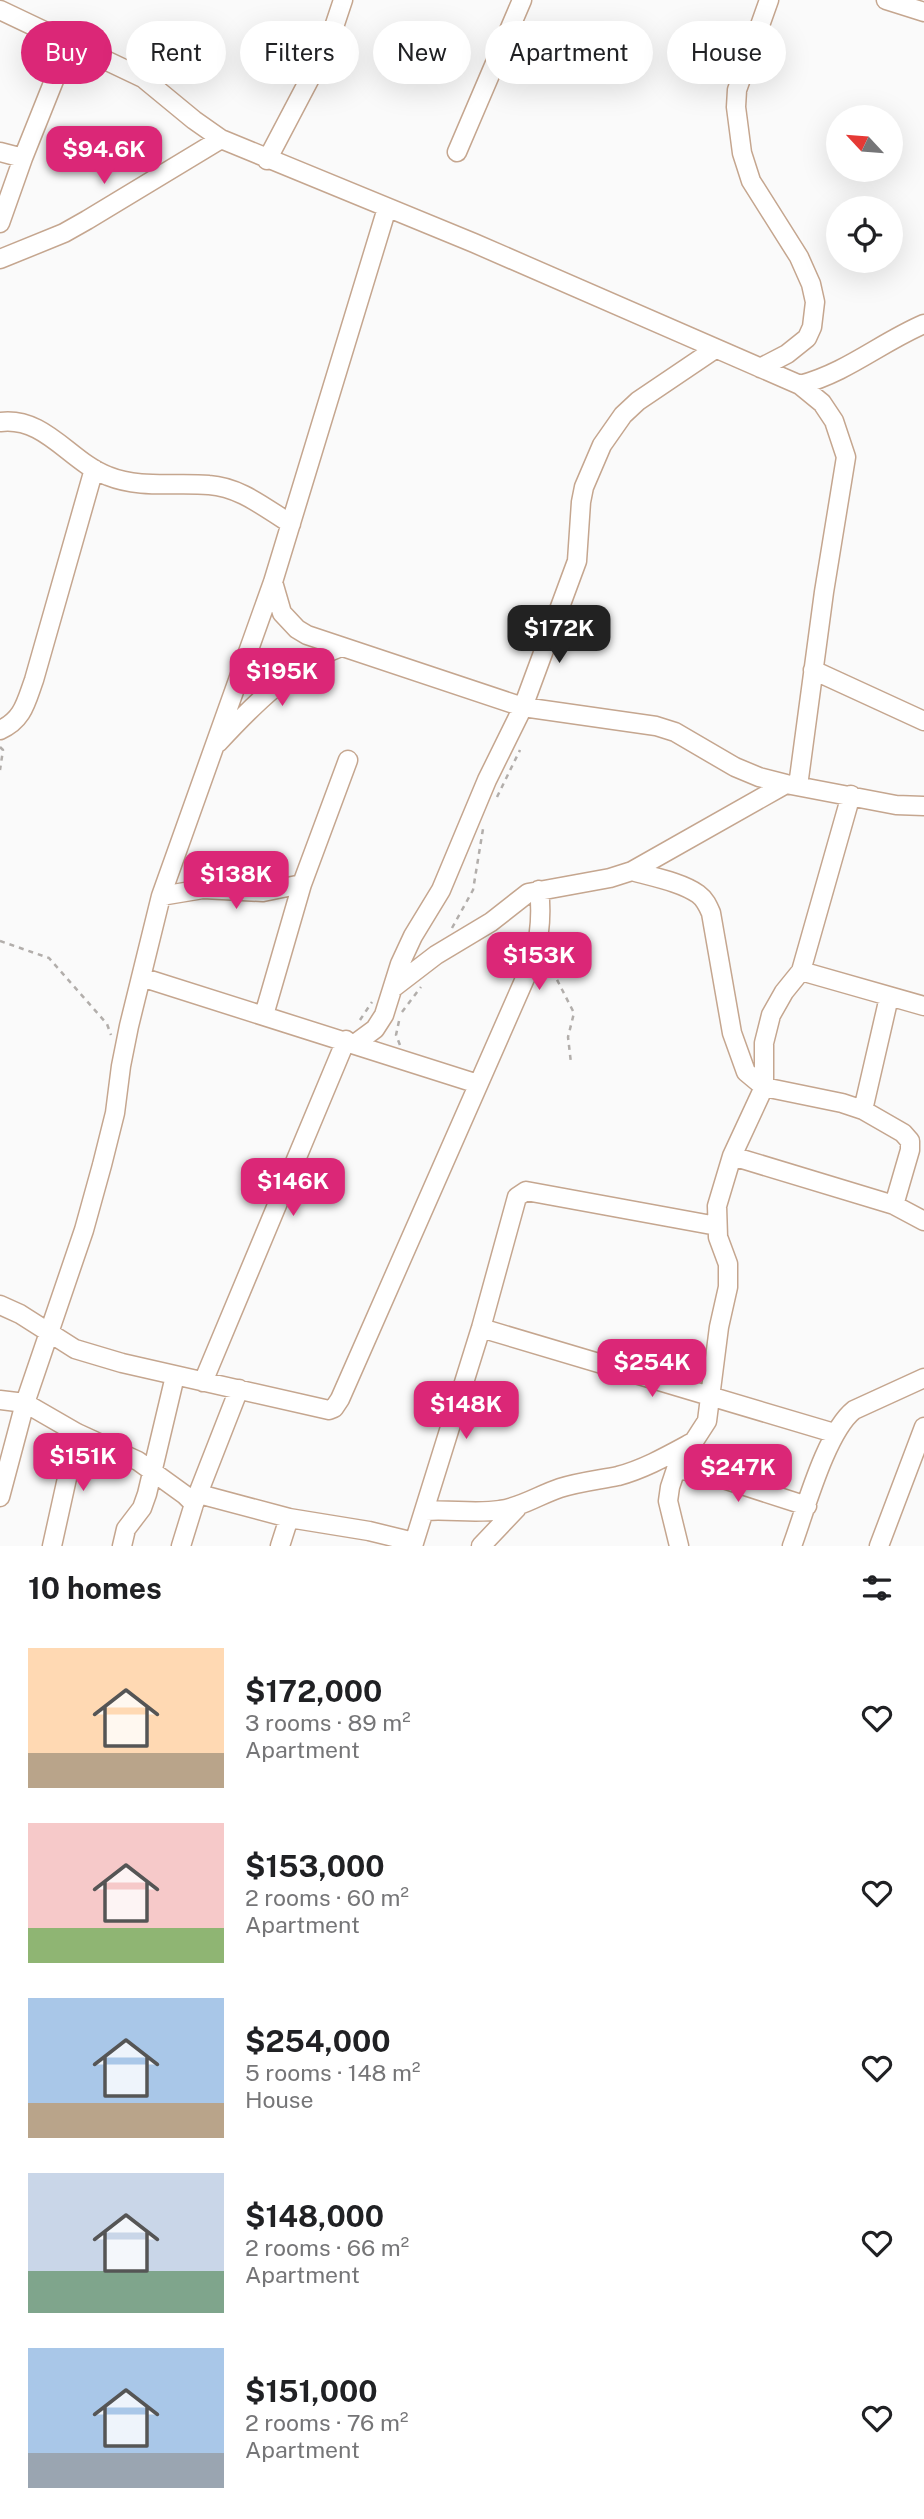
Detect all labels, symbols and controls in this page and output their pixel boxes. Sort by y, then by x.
chip: Buy [21,21,112,84]
chip: Rent [126,21,226,84]
chip: Filters [240,21,359,84]
chip: New [373,21,471,84]
chip: Apartment [485,21,653,84]
chip: House [667,21,786,84]
north arrow [826,105,903,182]
map controls [826,105,903,273]
pin: $94.6K [47,127,161,186]
text: $94.6K [62,135,146,162]
button: locate [826,196,903,273]
pin: $172K [510,606,608,665]
text: $172K [523,614,595,641]
pin: $195K [233,648,331,708]
text: $195K [246,657,318,684]
pin: $138K [187,852,285,911]
text: $138K [200,860,272,887]
pin: $153K [490,932,588,992]
text: $153K [503,941,575,968]
pin: $146K [244,1158,342,1218]
text: $146K [257,1167,329,1194]
pin: $254K [603,1340,701,1399]
text: $254K [613,1348,691,1375]
pin: $148K [417,1382,515,1441]
text: $148K [430,1390,502,1417]
pin: $151K [34,1434,132,1493]
text: $151K [49,1442,117,1469]
pin: $247K [689,1444,787,1504]
text: $247K [700,1453,776,1480]
icon: filters [858,1569,896,1607]
text: 10 homes [28,1570,162,1606]
text: $172,000 [245,1673,382,1709]
icon: home [84,1676,168,1760]
icon: heart [858,1699,896,1737]
text: 3 rooms · 89 m² [245,1709,411,1736]
text: Apartment [245,1736,360,1763]
text: $153,000 [245,1848,385,1884]
icon: home [84,1851,168,1935]
icon: heart [858,1874,896,1912]
text: 2 rooms · 60 m² [245,1884,409,1911]
text: Apartment [245,1911,360,1938]
text: $254,000 [245,2023,391,2059]
icon: home [84,2026,168,2110]
icon: heart [858,2049,896,2087]
text: 5 rooms · 148 m² [245,2059,420,2086]
text: House [245,2086,313,2113]
text: $148,000 [245,2198,384,2234]
icon: home [84,2201,168,2285]
icon: heart [858,2224,896,2262]
text: 2 rooms · 66 m² [245,2234,409,2261]
text: Apartment [245,2261,360,2288]
text: $151,000 [245,2373,377,2409]
icon: home [84,2376,168,2460]
icon: heart [858,2399,896,2437]
text: 2 rooms · 76 m² [245,2409,408,2436]
text: Apartment [245,2436,360,2463]

